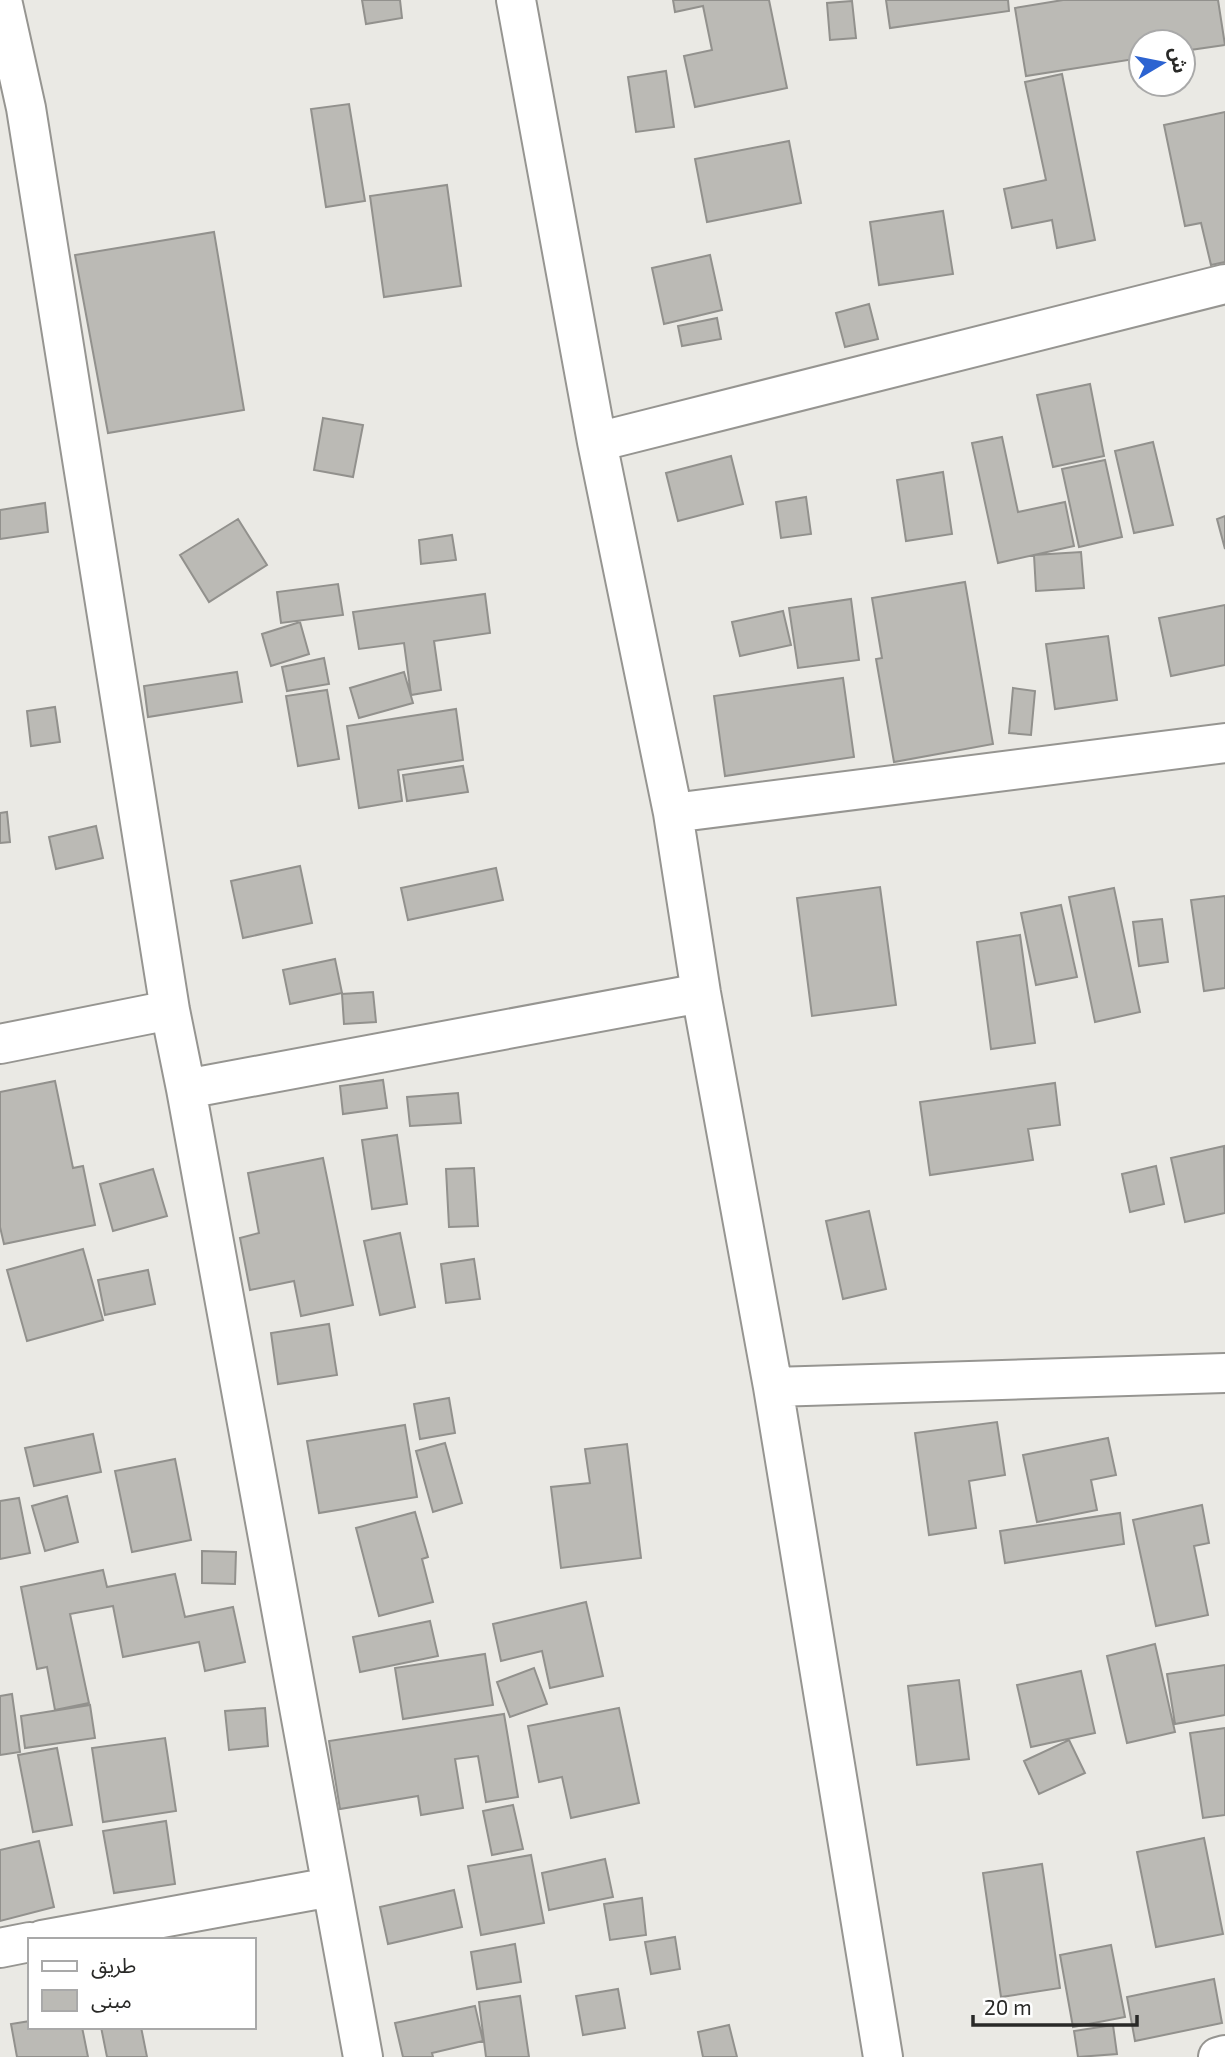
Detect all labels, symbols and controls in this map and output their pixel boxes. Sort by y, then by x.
north arrow [1127,28,1197,98]
text: ش [1166,45,1193,75]
legend [28,1938,256,2029]
text: طريق [91,1952,136,1979]
scale bar [973,1983,1138,2027]
text: مبنى [91,1987,132,2013]
text: 20 m [984,1994,1032,2019]

